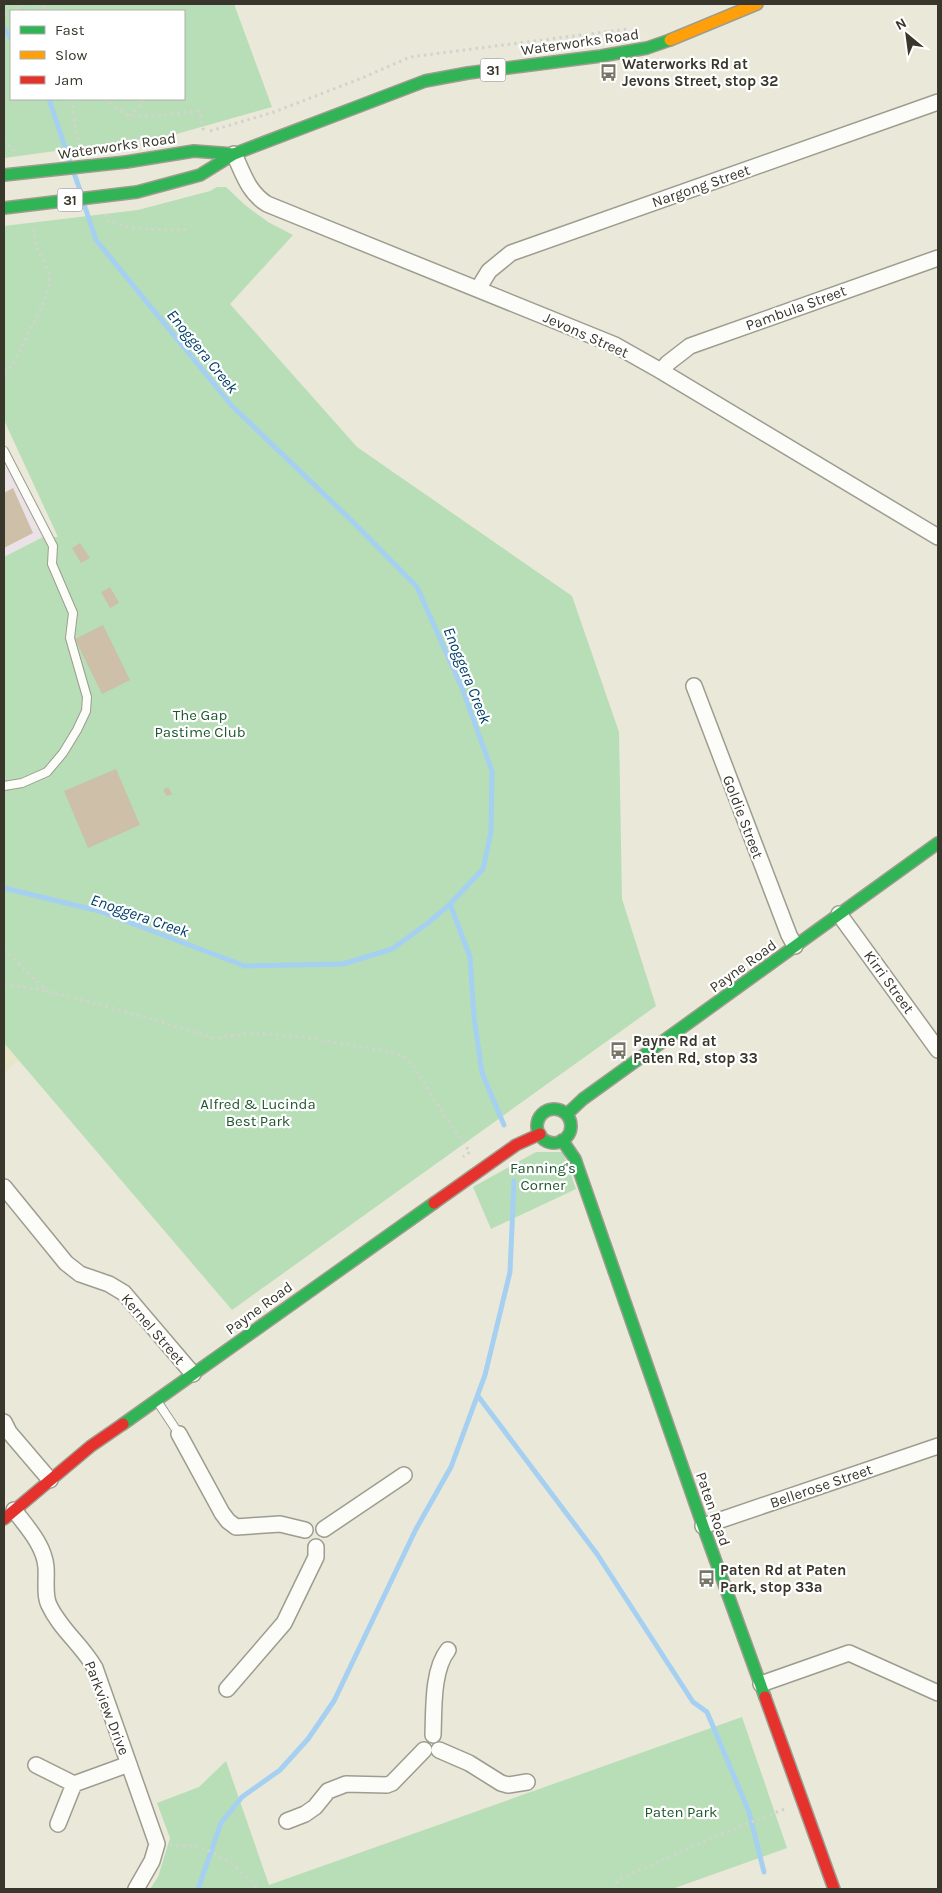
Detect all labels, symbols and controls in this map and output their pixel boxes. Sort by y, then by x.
legend [10,10,185,100]
north arrow [882,10,932,60]
text: N [892,14,909,34]
text: Fast [55,21,85,39]
street label: Waterworks Road [520,25,640,59]
text: Slow [55,46,87,64]
place label: Waterworks Rd at Jevons Street, stop 32 [622,55,778,90]
road number: 31 [480,58,506,82]
bus stop icon: Waterworks Rd at Jevons Street, stop 32 [598,63,618,83]
text: Jam [55,71,83,89]
street label: Waterworks Road [57,129,177,163]
street label: Nargong Street [650,161,753,211]
road number: 31 [58,188,82,212]
street label: Pambula Street [743,281,849,335]
water label: Enoggera Creek [163,305,243,398]
street label: Jevons Street [541,308,632,362]
water label: Enoggera Creek [440,624,496,727]
park label: The Gap Pastime Club [154,706,246,741]
street label: Goldie Street [719,773,767,862]
water label: Enoggera Creek [88,890,192,941]
street label: Payne Road [706,936,780,996]
street label: Kirri Street [860,947,918,1017]
place label: Payne Rd at Paten Rd, stop 33 [633,1032,758,1067]
bus stop icon: Payne Rd at Paten Rd, stop 33 [609,1040,629,1060]
park label: Alfred & Lucinda Best Park [200,1095,316,1130]
park label: Fanning's Corner [510,1159,576,1194]
street label: Payne Road [222,1278,296,1338]
street label: Kernel Street [117,1290,189,1368]
street label: Bellerose Street [767,1460,875,1512]
street label: Paten Road [692,1470,734,1548]
place label: Paten Rd at Paten Park, stop 33a [720,1561,846,1596]
bus stop icon: Paten Rd at Paten Park, stop 33a [696,1569,716,1589]
street label: Parkview Drive [81,1658,133,1758]
park label: Paten Park [645,1803,717,1821]

